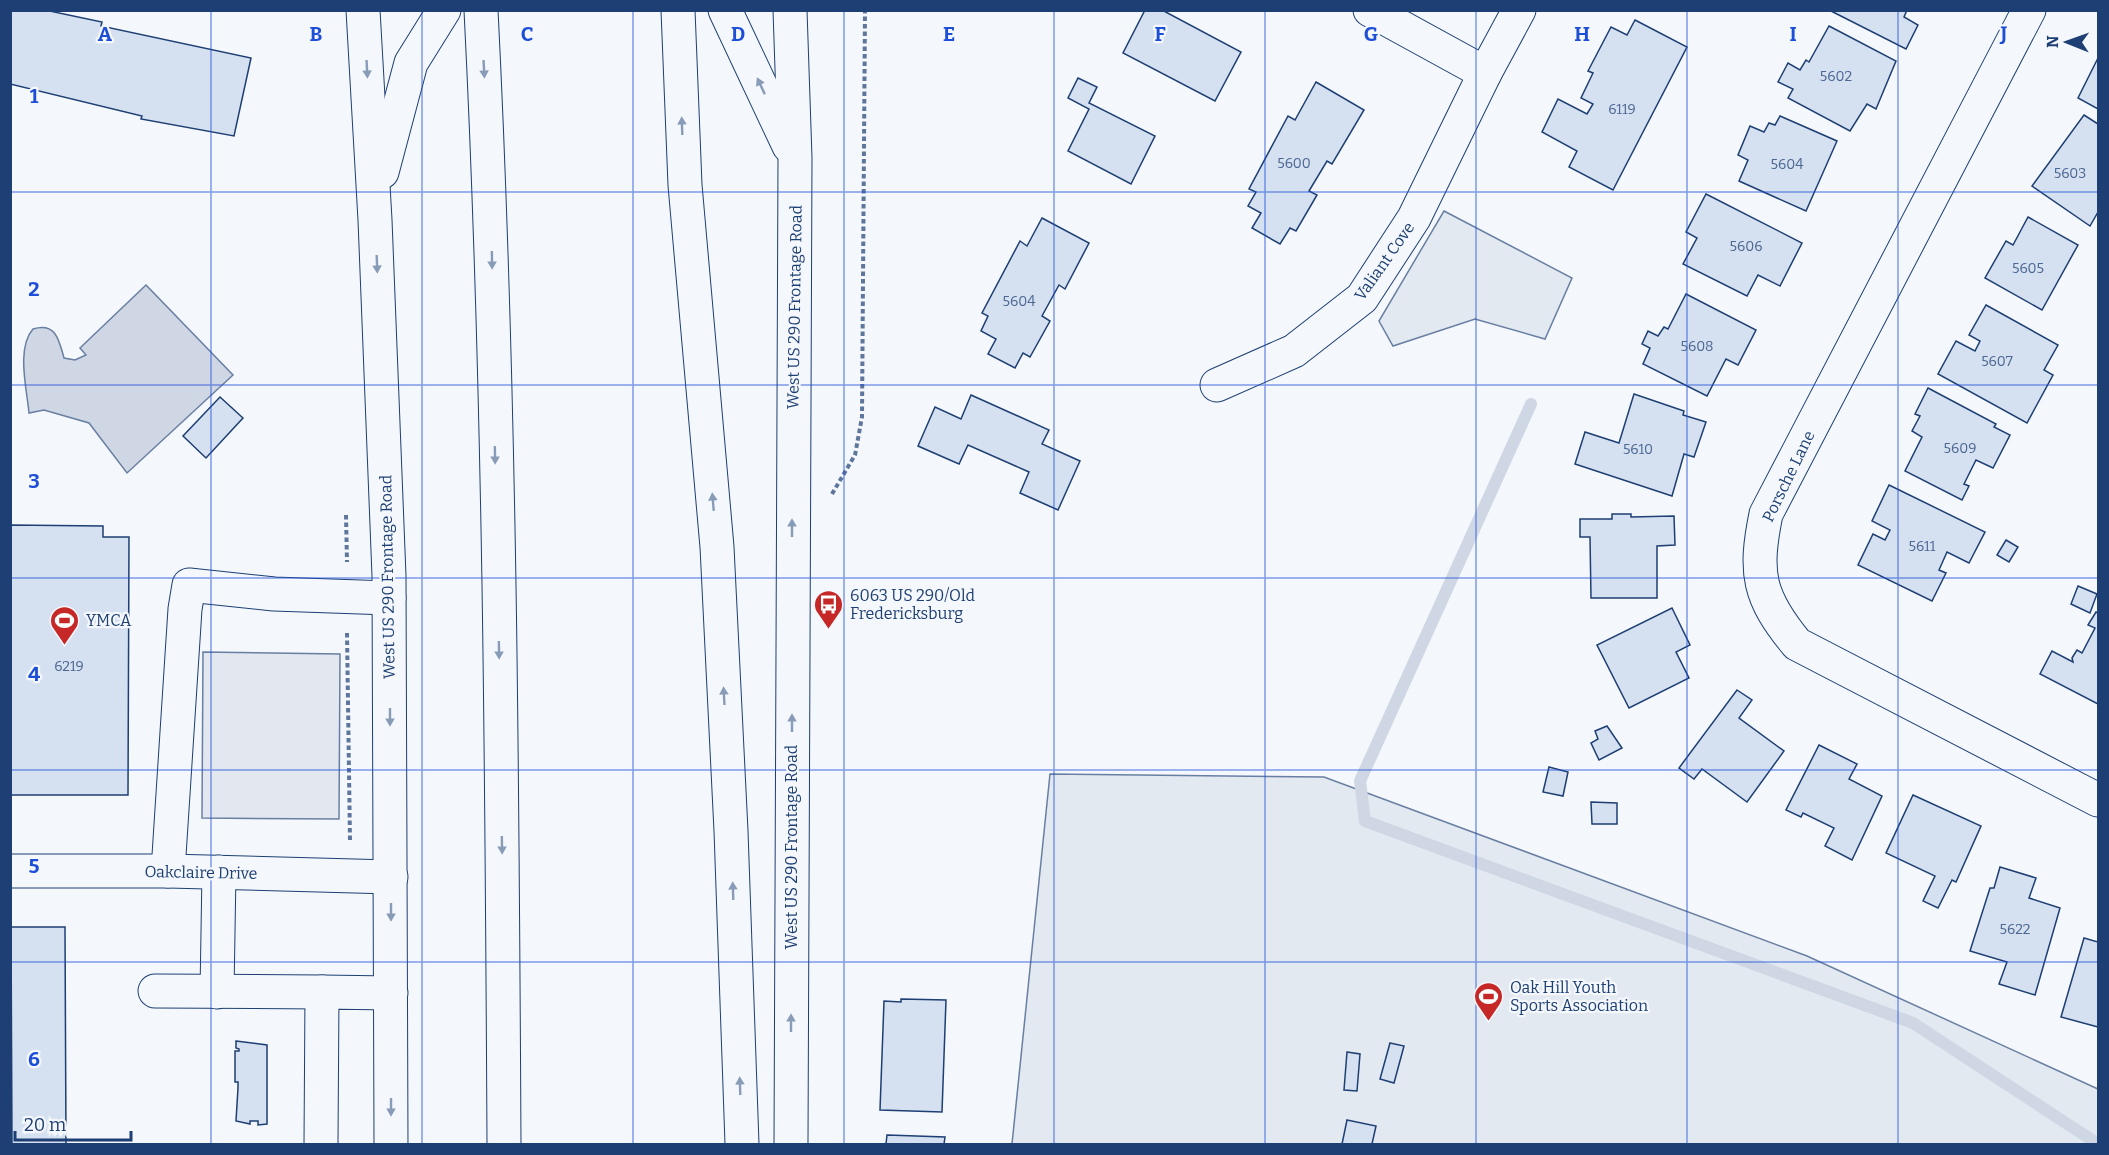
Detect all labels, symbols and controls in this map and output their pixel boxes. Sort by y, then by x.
north arrow [2037,12,2097,72]
text: A [98,22,113,46]
text: B [310,22,323,46]
text: C [521,22,533,46]
text: D [731,22,745,46]
text: E [943,22,955,46]
text: F [1154,22,1166,46]
text: G [1364,22,1378,46]
text: H [1574,22,1590,46]
text: I [1789,22,1797,46]
text: J [2000,22,2008,46]
text: N [2043,35,2062,48]
one-way arrow [362,59,371,78]
one-way arrow [480,59,489,78]
house number: 5602 [1820,68,1852,85]
one-way arrow [757,78,766,95]
text: 1 [30,84,39,108]
house number: 6119 [1608,101,1636,118]
one-way arrow [678,117,687,136]
house number: 5600 [1277,155,1311,172]
house number: 5604 [1771,156,1803,173]
house number: 5603 [2054,165,2086,182]
street label: West US 290 Frontage Road [783,204,806,409]
street label: Valiant Cove [1350,218,1418,304]
house number: 5606 [1730,238,1762,255]
one-way arrow [487,250,497,269]
one-way arrow [372,254,382,273]
house number: 5605 [2012,260,2044,277]
text: 2 [28,277,40,301]
house number: 5604 [1003,293,1035,310]
house number: 5608 [1680,338,1714,355]
house number: 5607 [1981,353,2013,370]
street label: Porsche Lane [1758,428,1819,525]
house number: 5609 [1944,440,1976,457]
house number: 5610 [1623,441,1653,458]
one-way arrow [490,445,500,464]
text: 3 [28,469,40,493]
street label: West US 290 Frontage Road [376,474,399,679]
one-way arrow [708,492,718,511]
one-way arrow [787,519,797,538]
house number: 5611 [1909,538,1936,555]
place label: 6063 US 290/Old Fredericksburg [850,586,975,623]
bus stop icon: 6063 US 290/Old Fredericksburg [813,588,845,630]
sports icon: YMCA [49,604,81,646]
place label: YMCA [86,611,132,630]
one-way arrow [494,640,504,659]
house number: 6219 [54,658,84,675]
text: 4 [28,662,40,686]
one-way arrow [720,687,729,706]
one-way arrow [385,707,395,726]
one-way arrow [787,714,797,733]
street label: West US 290 Frontage Road [782,744,801,949]
one-way arrow [498,835,507,854]
text: 5 [29,854,40,878]
street label: Oakclaire Drive [144,862,258,883]
one-way arrow [729,882,738,901]
one-way arrow [386,902,396,921]
house number: 5622 [2000,921,2030,938]
place label: Oak Hill Youth Sports Association [1510,978,1648,1015]
sports icon: Oak Hill Youth Sports Association [1473,980,1505,1022]
one-way arrow [786,1014,796,1033]
text: 6 [28,1047,40,1071]
one-way arrow [735,1077,744,1096]
one-way arrow [386,1097,396,1116]
scale bar [15,1104,130,1142]
text: 20 m [24,1114,66,1136]

